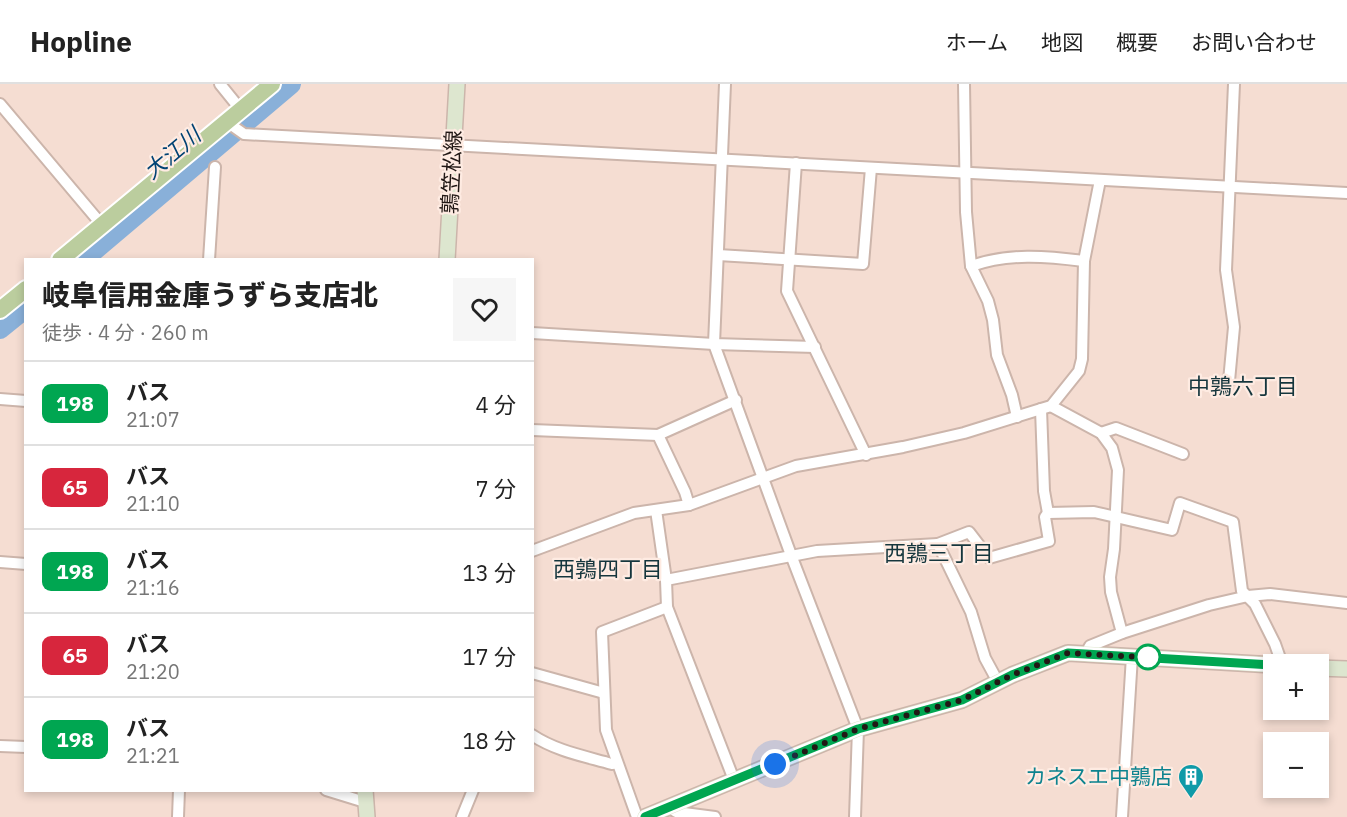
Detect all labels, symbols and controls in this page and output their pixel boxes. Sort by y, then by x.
text: Hopline [30,23,132,60]
text: ホーム [946,28,1008,56]
text: 地図 [1041,28,1083,56]
text: 概要 [1116,28,1158,56]
text: お問い合わせ [1191,28,1317,56]
water label: 大江川 [137,119,208,185]
street label: 鶉笠松線 [435,129,467,215]
text: 岐阜信用金庫うずら支店北 [42,276,378,313]
button: heart [453,278,516,341]
text: 徒歩 · 4 分 · 260 m [42,319,209,346]
district label: 中鶉六丁目 [1188,371,1298,400]
text: バス [126,377,170,406]
text: 198 [56,389,94,417]
text: 4 分 [476,390,516,419]
text: 21:07 [126,406,180,433]
text: バス [126,461,170,490]
text: 65 [62,473,88,501]
text: 7 分 [476,474,516,503]
text: 21:10 [126,490,180,517]
district label: 西鶉三丁目 [884,538,994,567]
text: バス [126,545,170,574]
district label: 西鶉四丁目 [553,554,663,583]
text: 198 [56,557,94,585]
text: 13 分 [462,558,516,587]
text: 21:16 [126,574,180,601]
text: バス [126,629,170,658]
text: 65 [62,641,88,669]
text: 17 分 [462,642,516,671]
unlabelled marker [1135,644,1161,670]
map controls [1263,654,1329,798]
button: + [1263,654,1329,720]
text: 21:20 [126,658,180,685]
text: バス [126,713,170,742]
text: 198 [56,725,94,753]
text: 18 分 [462,726,516,755]
button: − [1263,732,1329,798]
text: 21:21 [126,742,180,769]
your location [760,749,790,779]
place label: カネスエ中鶉店 [1025,762,1172,790]
building icon: カネスエ中鶉店 [1176,762,1206,800]

